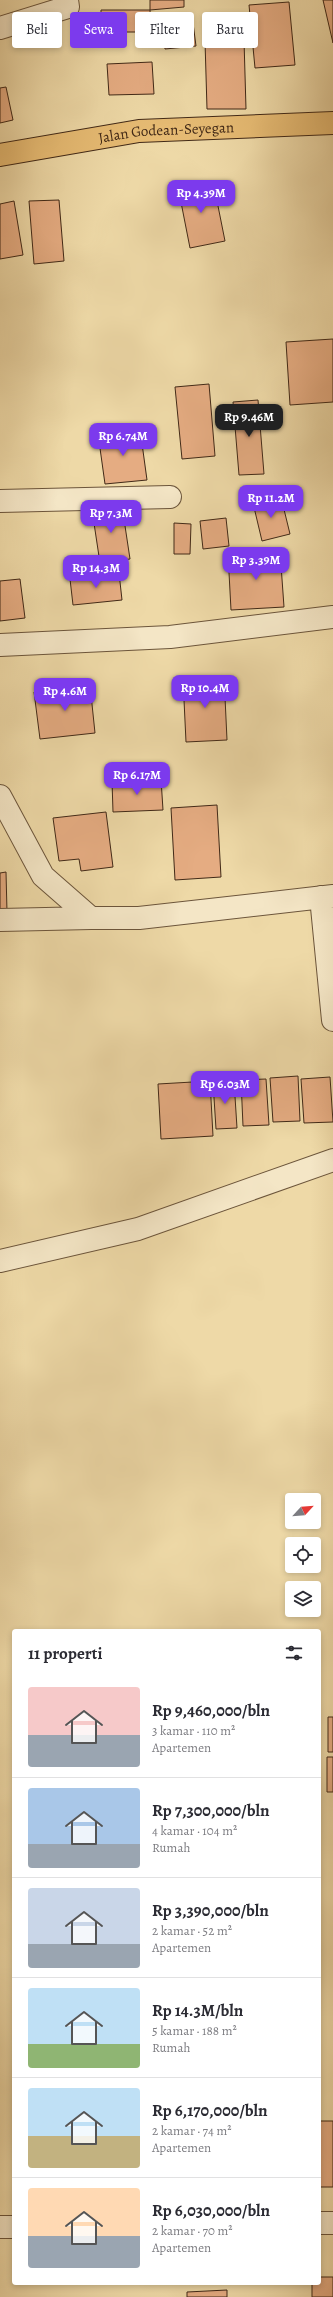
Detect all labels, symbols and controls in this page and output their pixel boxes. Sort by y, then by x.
chip: Beli [12,12,62,48]
chip: Sewa [70,12,127,48]
chip: Filter [135,12,194,48]
chip: Baru [202,12,258,48]
street label: Jalan Godean-Seyegan [97,117,234,148]
pin: Rp 4.39M [160,180,242,214]
text: Rp 4.39M [176,184,226,201]
pin: Rp 9.46M [208,404,290,438]
text: Rp 9.46M [224,408,274,425]
pin: Rp 6.74M [82,423,164,457]
text: Rp 6.74M [98,427,148,444]
pin: Rp 11.2M [230,485,312,519]
text: Rp 11.2M [247,489,295,506]
pin: Rp 7.3M [74,500,148,534]
text: Rp 7.3M [90,504,132,521]
pin: Rp 3.39M [215,547,297,581]
text: Rp 3.39M [231,551,281,568]
pin: Rp 14.3M [55,555,137,589]
text: Rp 14.3M [72,559,120,576]
pin: Rp 10.4M [164,675,246,709]
pin: Rp 4.6M [28,678,102,712]
text: Rp 10.4M [180,679,230,696]
text: Rp 4.6M [43,682,87,699]
pin: Rp 6.17M [96,762,178,796]
text: Rp 6.17M [113,766,161,783]
pin: Rp 6.03M [184,1071,266,1105]
text: Rp 6.03M [200,1075,250,1092]
north arrow [285,1493,321,1529]
map controls [285,1493,321,1617]
button: locate [285,1537,321,1573]
button: layers [285,1581,321,1617]
text: 11 properti [28,1642,102,1665]
icon: filters [283,1642,305,1664]
text: Rp 9,460,000/bln [152,1699,270,1722]
icon: home [60,1703,108,1751]
text: 3 kamar · 110 m² [152,1722,235,1739]
text: Apartemen [152,1739,211,1756]
text: Rp 7,300,000/bln [152,1799,269,1822]
icon: home [60,1804,108,1852]
text: 4 kamar · 104 m² [152,1822,237,1839]
text: Rumah [152,1839,190,1856]
text: Rp 3,390,000/bln [152,1899,269,1922]
icon: home [60,1904,108,1952]
text: 2 kamar · 52 m² [152,1922,232,1939]
text: Apartemen [152,1939,211,1956]
text: Rp 14.3M/bln [152,1999,243,2022]
icon: home [60,2004,108,2052]
text: 5 kamar · 188 m² [152,2022,237,2039]
text: Rumah [152,2039,190,2056]
text: Rp 6,170,000/bln [152,2099,268,2122]
icon: home [60,2104,108,2152]
text: 2 kamar · 74 m² [152,2122,232,2139]
text: Apartemen [152,2139,211,2156]
text: Rp 6,030,000/bln [152,2199,270,2222]
icon: home [60,2204,108,2252]
text: 2 kamar · 70 m² [152,2222,233,2239]
text: Apartemen [152,2239,211,2256]

